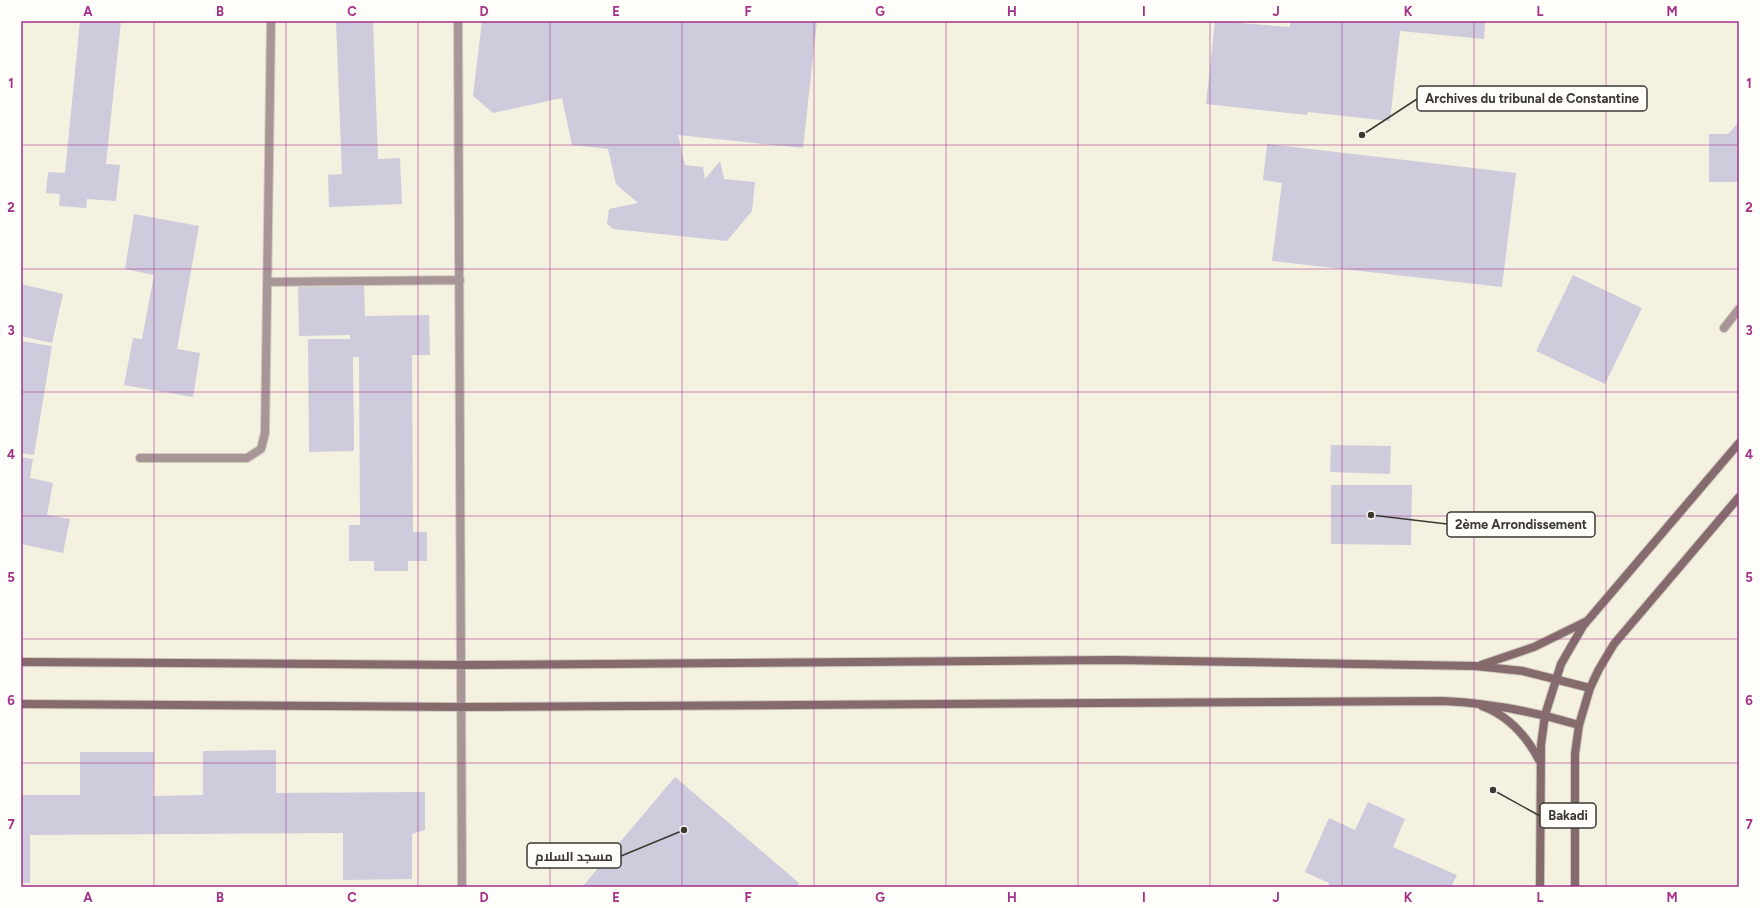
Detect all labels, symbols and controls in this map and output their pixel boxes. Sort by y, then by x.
text: A [83,4,93,19]
text: B [216,4,224,19]
text: C [347,4,357,19]
text: D [479,4,489,19]
text: E [612,4,620,19]
text: F [744,4,752,19]
text: G [875,4,885,19]
text: H [1007,4,1017,19]
text: I [1142,4,1146,19]
text: J [1272,4,1280,19]
text: K [1404,4,1413,19]
text: L [1537,4,1544,19]
text: M [1666,4,1678,19]
text: 1 [8,76,14,91]
text: 1 [1746,76,1752,91]
callout: Archives du tribunal de Constantine [1417,86,1647,111]
text: Archives du tribunal de Constantine [1425,91,1639,106]
text: 2 [7,200,15,215]
text: 2 [1745,200,1753,215]
text: 3 [7,323,15,338]
text: 3 [1745,323,1753,338]
text: 4 [7,447,15,462]
text: 4 [1745,447,1753,462]
callout: 2ème Arrondissement [1447,512,1595,537]
text: 2ème Arrondissement [1455,517,1587,532]
text: 5 [7,570,15,585]
text: 5 [1745,570,1753,585]
text: 6 [7,693,15,708]
text: 6 [1745,693,1753,708]
callout: Bakadi [1540,803,1596,828]
text: Bakadi [1548,808,1588,823]
text: 7 [7,817,15,832]
text: 7 [1745,817,1753,832]
callout: مسجد السلام [527,843,621,868]
text: مسجد السلام [535,849,613,866]
text: A [83,890,93,905]
text: B [216,890,224,905]
text: C [347,890,357,905]
text: D [479,890,489,905]
text: E [612,890,620,905]
text: F [744,890,752,905]
text: G [875,890,885,905]
text: H [1007,890,1017,905]
text: I [1142,890,1146,905]
text: J [1272,890,1280,905]
text: K [1404,890,1413,905]
text: L [1537,890,1544,905]
text: M [1666,890,1678,905]

